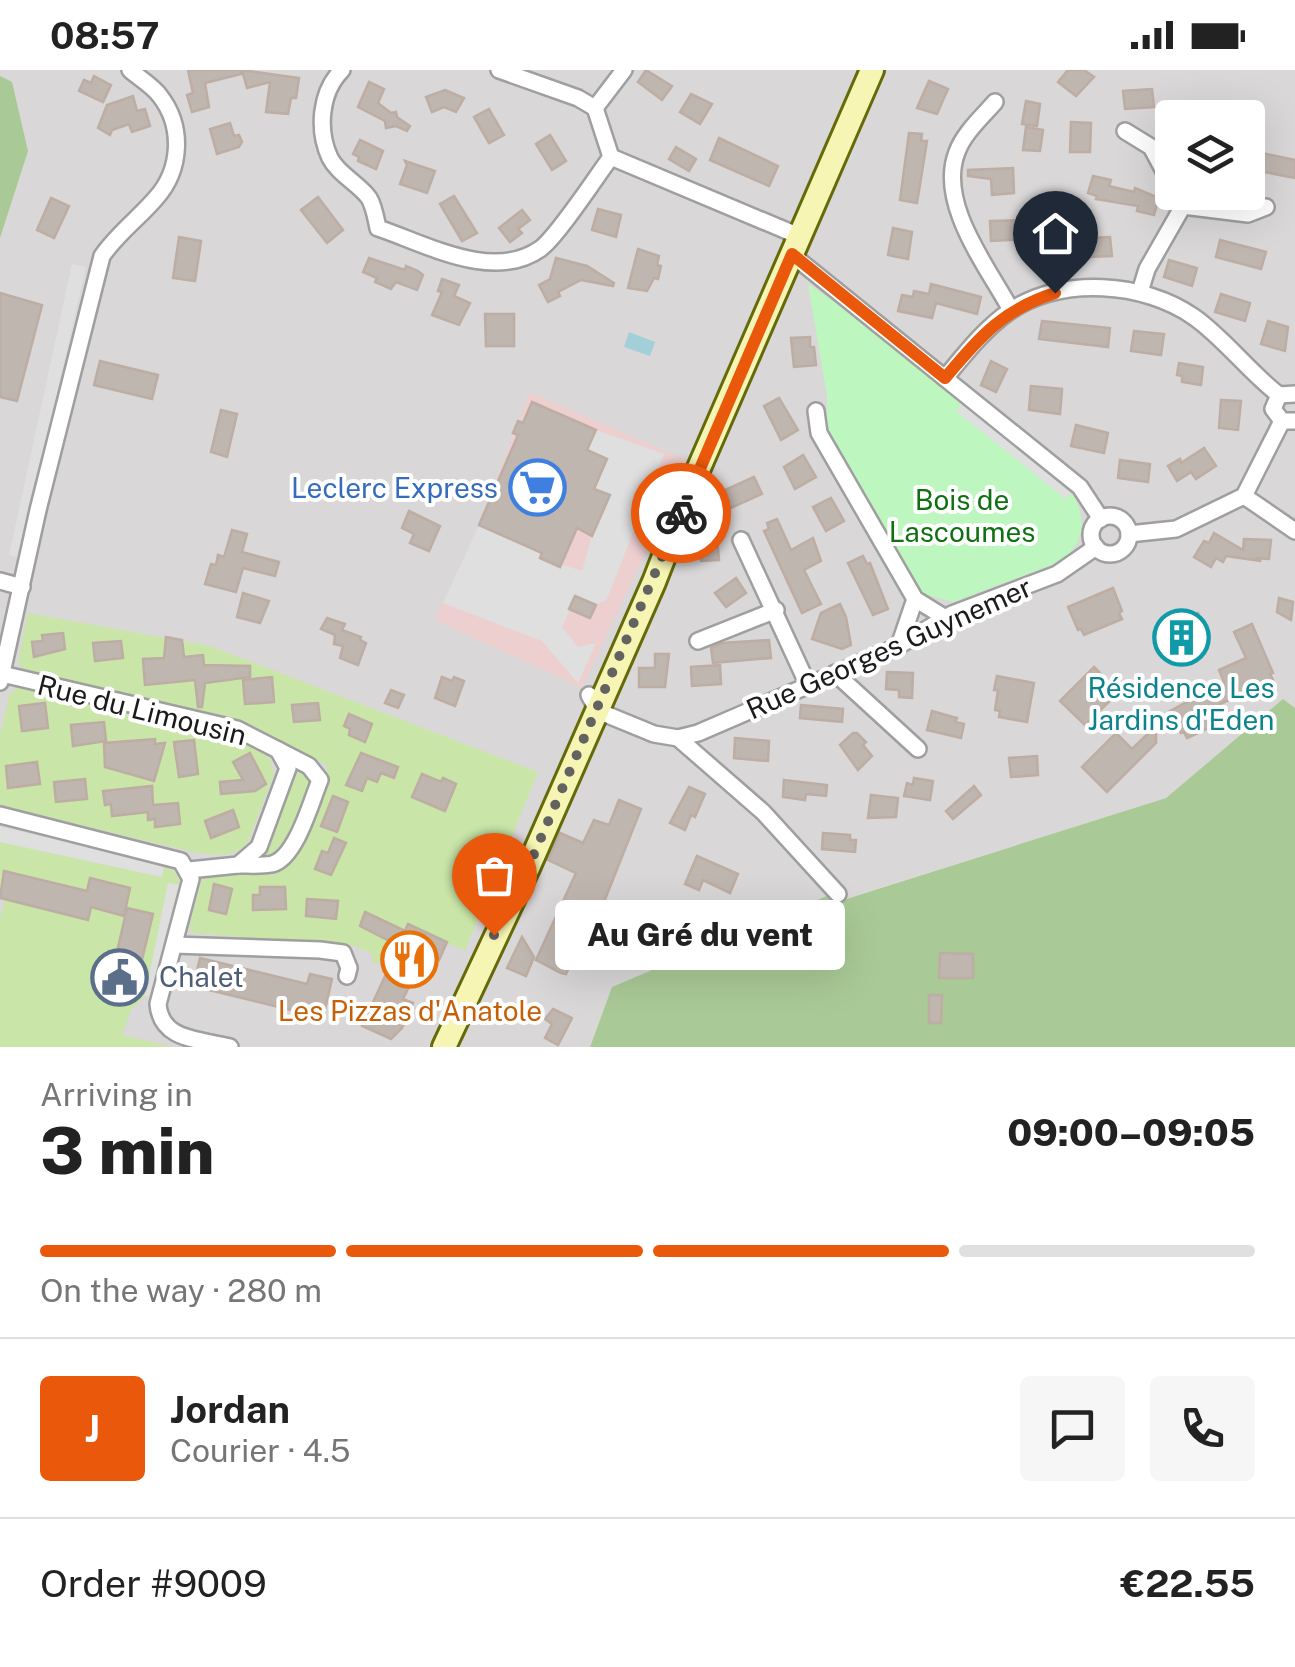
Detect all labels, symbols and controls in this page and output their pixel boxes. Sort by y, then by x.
text: 08:57 [50,13,160,58]
map controls [1155,100,1265,210]
button: layers [1155,100,1265,210]
pin [1013,191,1098,294]
icon: home [1028,206,1083,261]
supermarket icon: Leclerc Express [507,458,567,518]
courier [631,463,731,563]
place label: Leclerc Express [291,471,498,504]
park label: Bois de Lascoumes [889,483,1035,548]
icon: bike [654,486,709,541]
street label: Rue Georges Guynemer [741,570,1036,725]
building icon: Résidence Les Jardins d'Eden [1151,607,1211,667]
street label: Rue du Limousin [34,668,250,751]
place label: Résidence Les Jardins d'Eden [1087,671,1275,736]
pin [452,833,537,936]
icon: bag [467,848,522,903]
callout: Au Gré du vent [554,900,844,970]
text: Au Gré du vent [587,916,813,953]
restaurant icon: Les Pizzas d'Anatole [380,930,440,990]
public building icon: Chalet [90,947,150,1007]
place label: Chalet [159,960,244,993]
place label: Les Pizzas d'Anatole [278,994,542,1027]
text: Arriving in [40,1076,193,1113]
text: 09:00–09:05 [1007,1110,1255,1155]
text: 3 min [40,1112,215,1189]
text: On the way · 280 m [40,1272,322,1309]
button: chat [1020,1376,1125,1481]
button: phone [1150,1376,1255,1481]
text: Jordan [170,1387,290,1432]
text: J [85,1406,100,1451]
text: Courier · 4.5 [170,1432,350,1469]
text: Order #9009 [40,1561,267,1606]
text: €22.55 [1120,1561,1255,1606]

